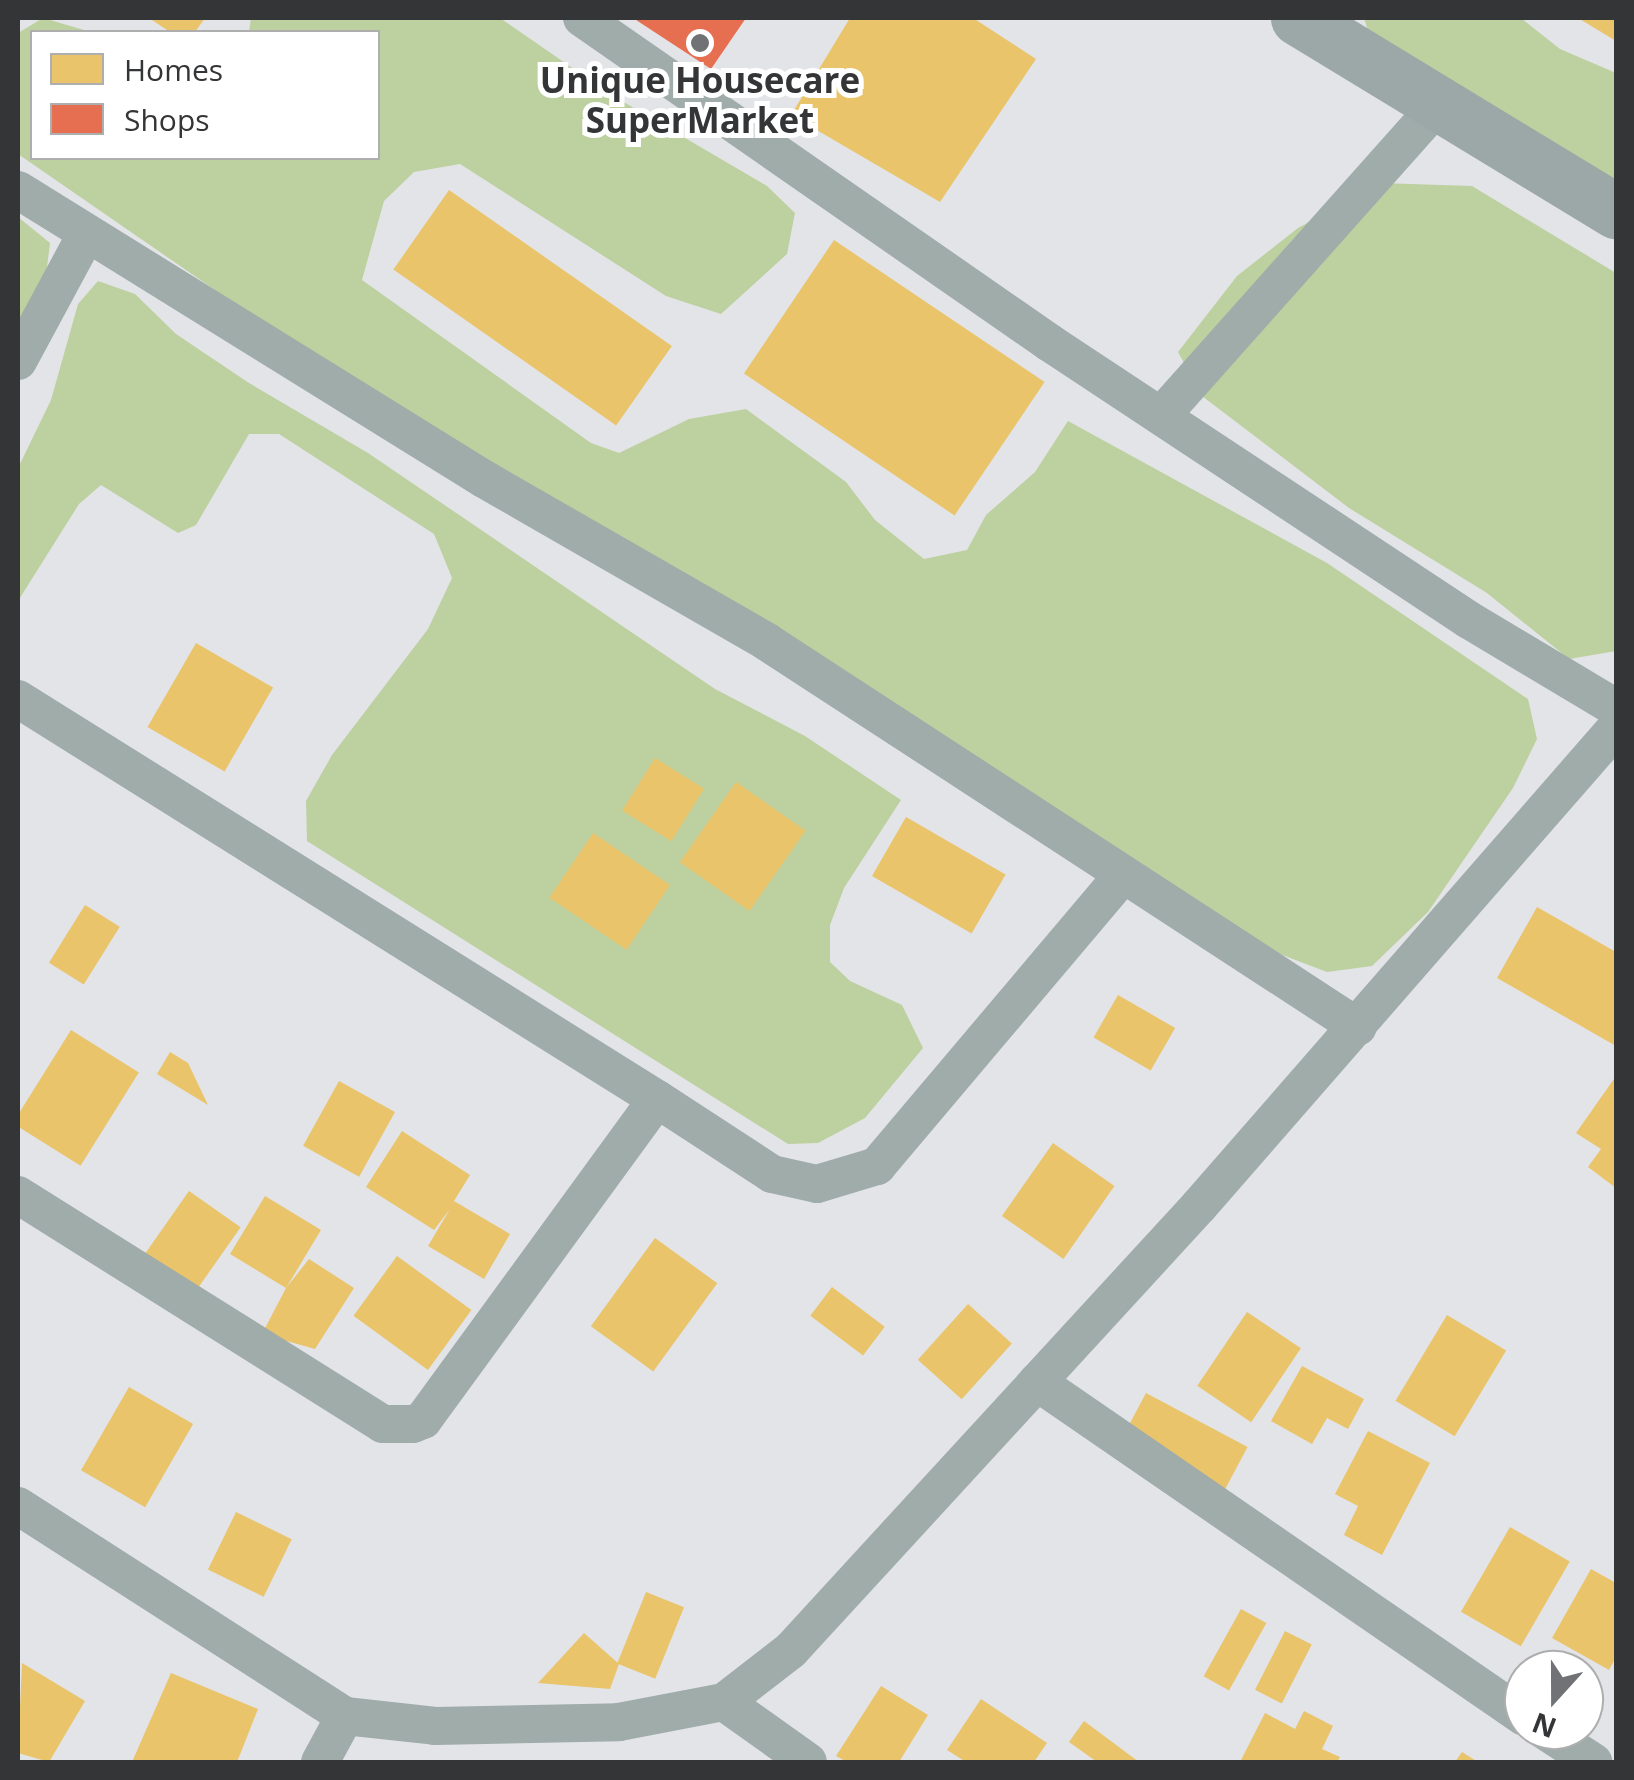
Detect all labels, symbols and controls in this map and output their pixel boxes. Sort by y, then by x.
legend [30,30,380,160]
marker: Unique Housecare SuperMarket [689,32,711,54]
text: Homes [124,49,223,90]
place label: Unique Housecare SuperMarket [540,59,860,141]
text: Shops [124,99,210,140]
north arrow [1504,1650,1604,1750]
text: N [1527,1704,1561,1748]

